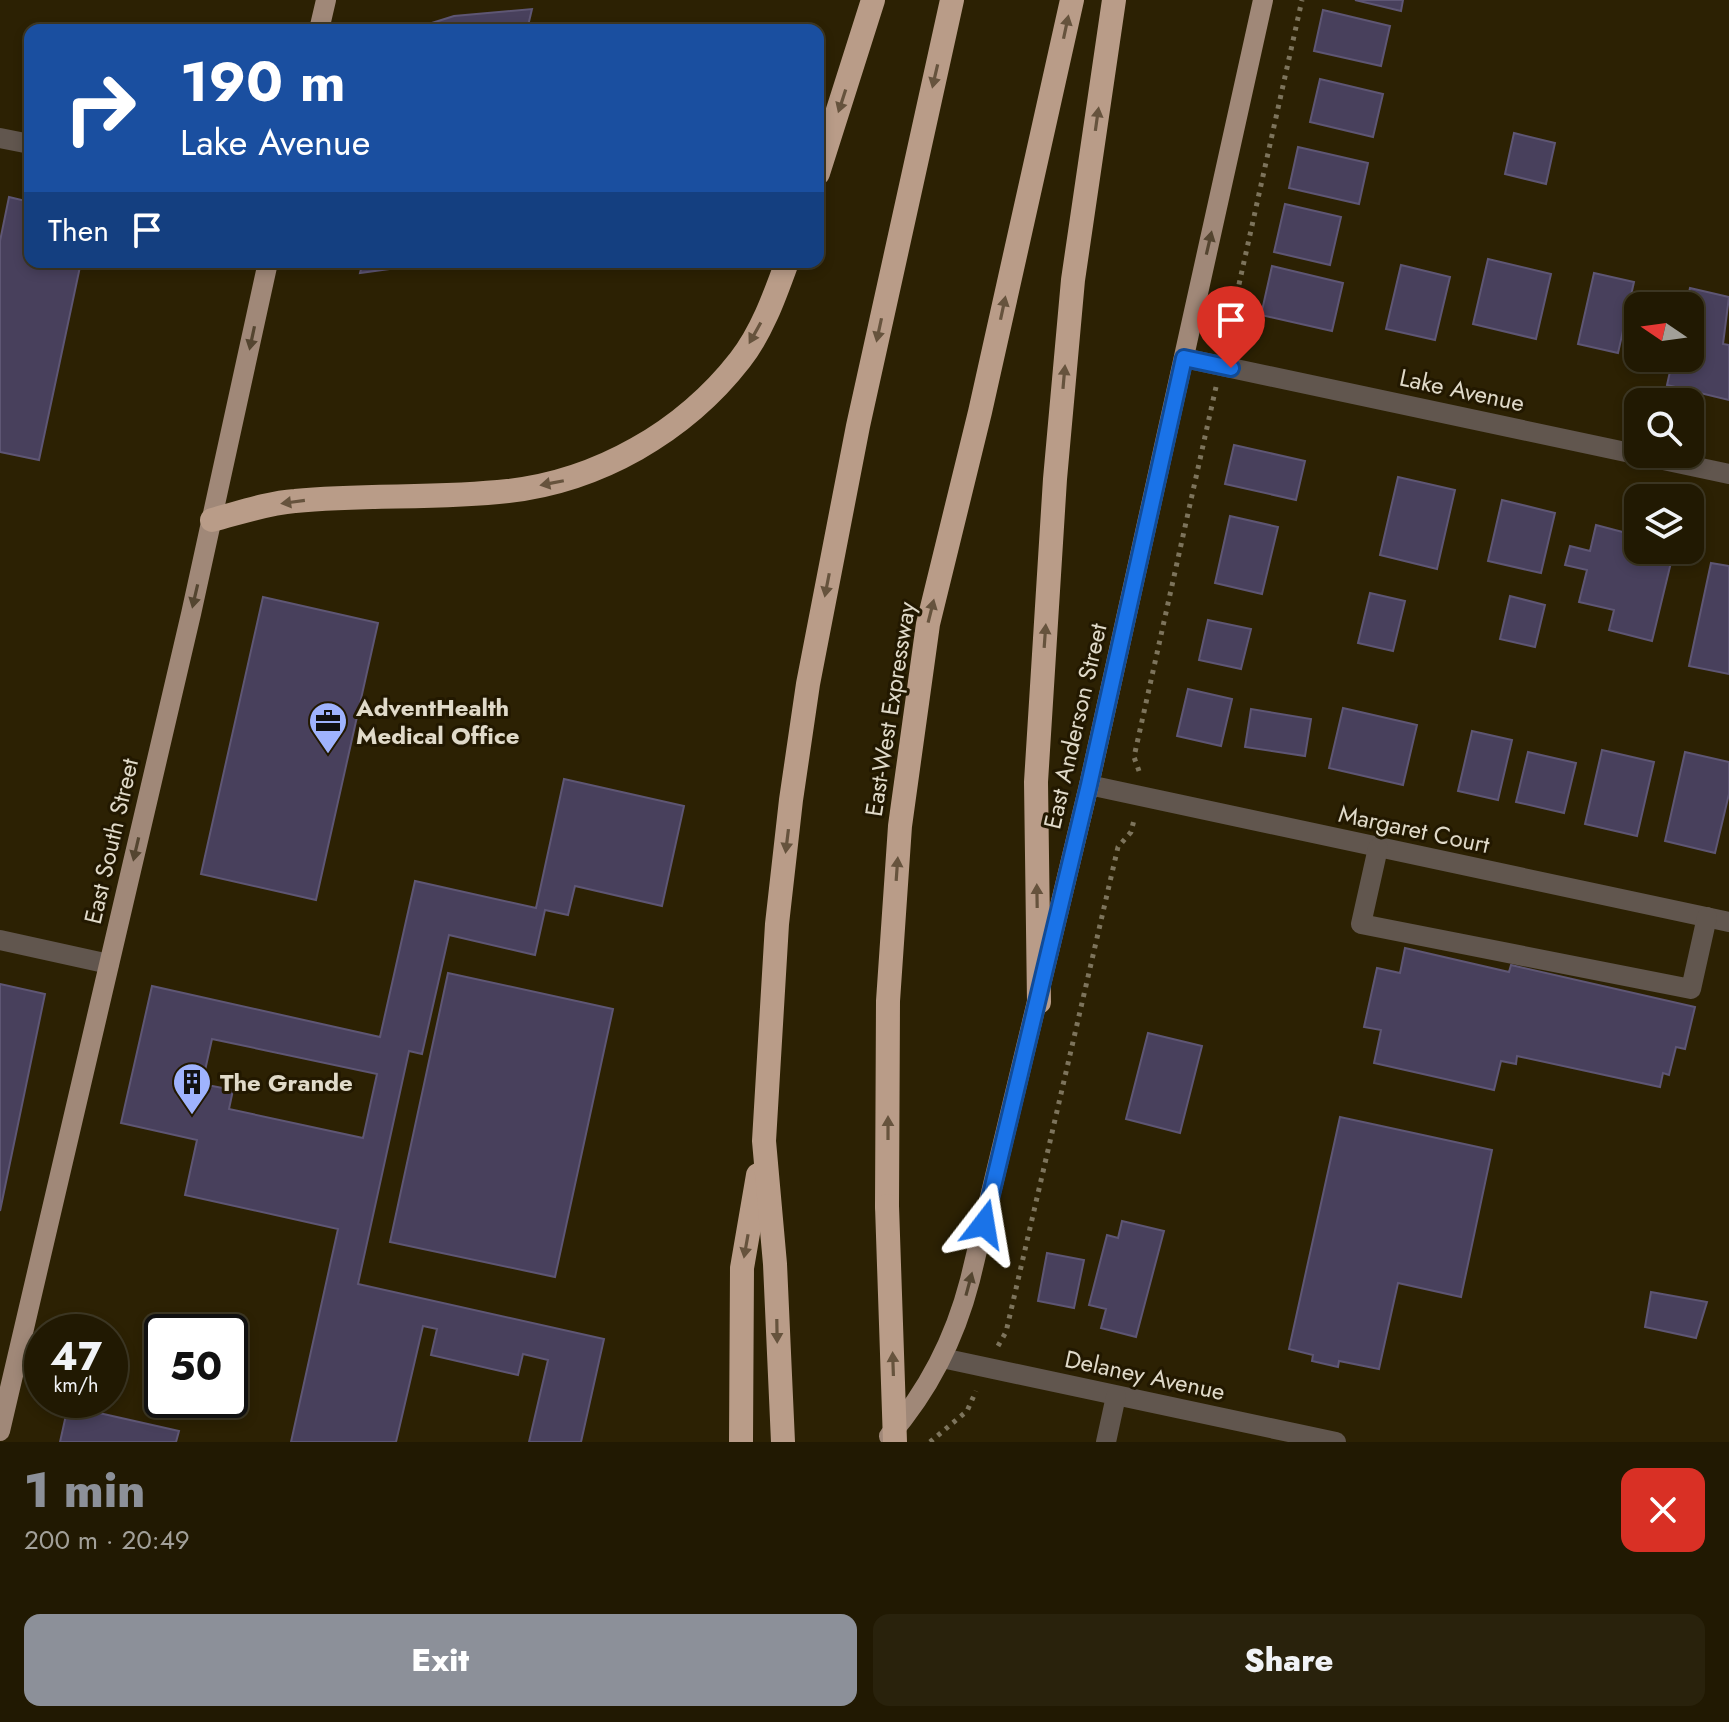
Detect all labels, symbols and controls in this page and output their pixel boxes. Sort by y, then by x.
one-way arrow [1060,15,1073,40]
text: 190 m [180,41,346,122]
icon: right [48,56,152,160]
one-way arrow [928,64,941,89]
one-way arrow [835,90,847,114]
one-way arrow [1091,106,1104,131]
text: Lake Avenue [180,116,370,168]
icon: arrive [125,208,169,252]
text: Then [48,209,109,252]
one-way arrow [1203,230,1216,255]
pin [1197,286,1265,368]
north arrow [1624,292,1704,372]
map controls [1624,292,1704,564]
one-way arrow [997,296,1010,321]
icon: arrive [1209,298,1253,342]
one-way arrow [872,318,885,343]
one-way arrow [749,322,763,344]
one-way arrow [245,326,258,351]
street label: Lake Avenue [1396,360,1528,420]
one-way arrow [1058,364,1071,389]
button: search [1624,388,1704,468]
one-way arrow [539,477,564,489]
button: layers [1624,484,1704,564]
one-way arrow [280,495,305,508]
one-way arrow [820,572,833,597]
one-way arrow [188,583,201,608]
street label: East-West Expressway [856,599,924,819]
one-way arrow [926,599,938,624]
street label: East Anderson Street [1034,620,1116,832]
one-way arrow [1039,623,1052,648]
place label: AdventHealth Medical Office [355,690,520,753]
office icon: AdventHealth Medical Office [307,700,349,755]
street label: East South Street [75,754,147,927]
street label: Margaret Court [1335,796,1493,862]
one-way arrow [780,829,793,854]
one-way arrow [129,837,142,862]
one-way arrow [891,856,904,881]
one-way arrow [1031,883,1043,908]
building icon: The Grande [171,1061,213,1116]
place label: The Grande [220,1065,353,1100]
one-way arrow [882,1115,894,1140]
position arrow [942,1182,1026,1266]
one-way arrow [739,1234,751,1259]
one-way arrow [963,1272,975,1297]
speed limit sign: 50 [144,1314,248,1418]
one-way arrow [770,1319,783,1344]
text: 47 [50,1327,102,1385]
street label: Delaney Avenue [1062,1341,1228,1409]
one-way arrow [886,1351,899,1376]
text: km/h [53,1371,99,1400]
text: 1 min [24,1456,145,1525]
button: close [1621,1468,1705,1552]
text: 200 m · 20:49 [24,1521,190,1559]
button: Exit [24,1614,857,1706]
button: Share [873,1614,1705,1706]

